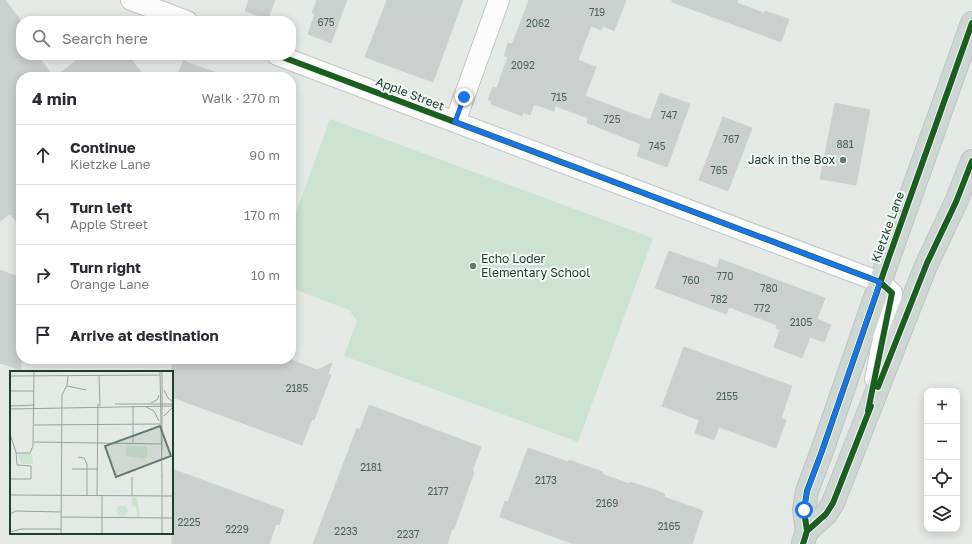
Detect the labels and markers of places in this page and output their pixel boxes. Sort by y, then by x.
place label: Jack in the Box [748,152,835,167]
marker: Jack in the Box [838,155,848,165]
place label: Echo Loder Elementary School [481,251,590,280]
marker: Echo Loder Elementary School [468,261,478,271]

